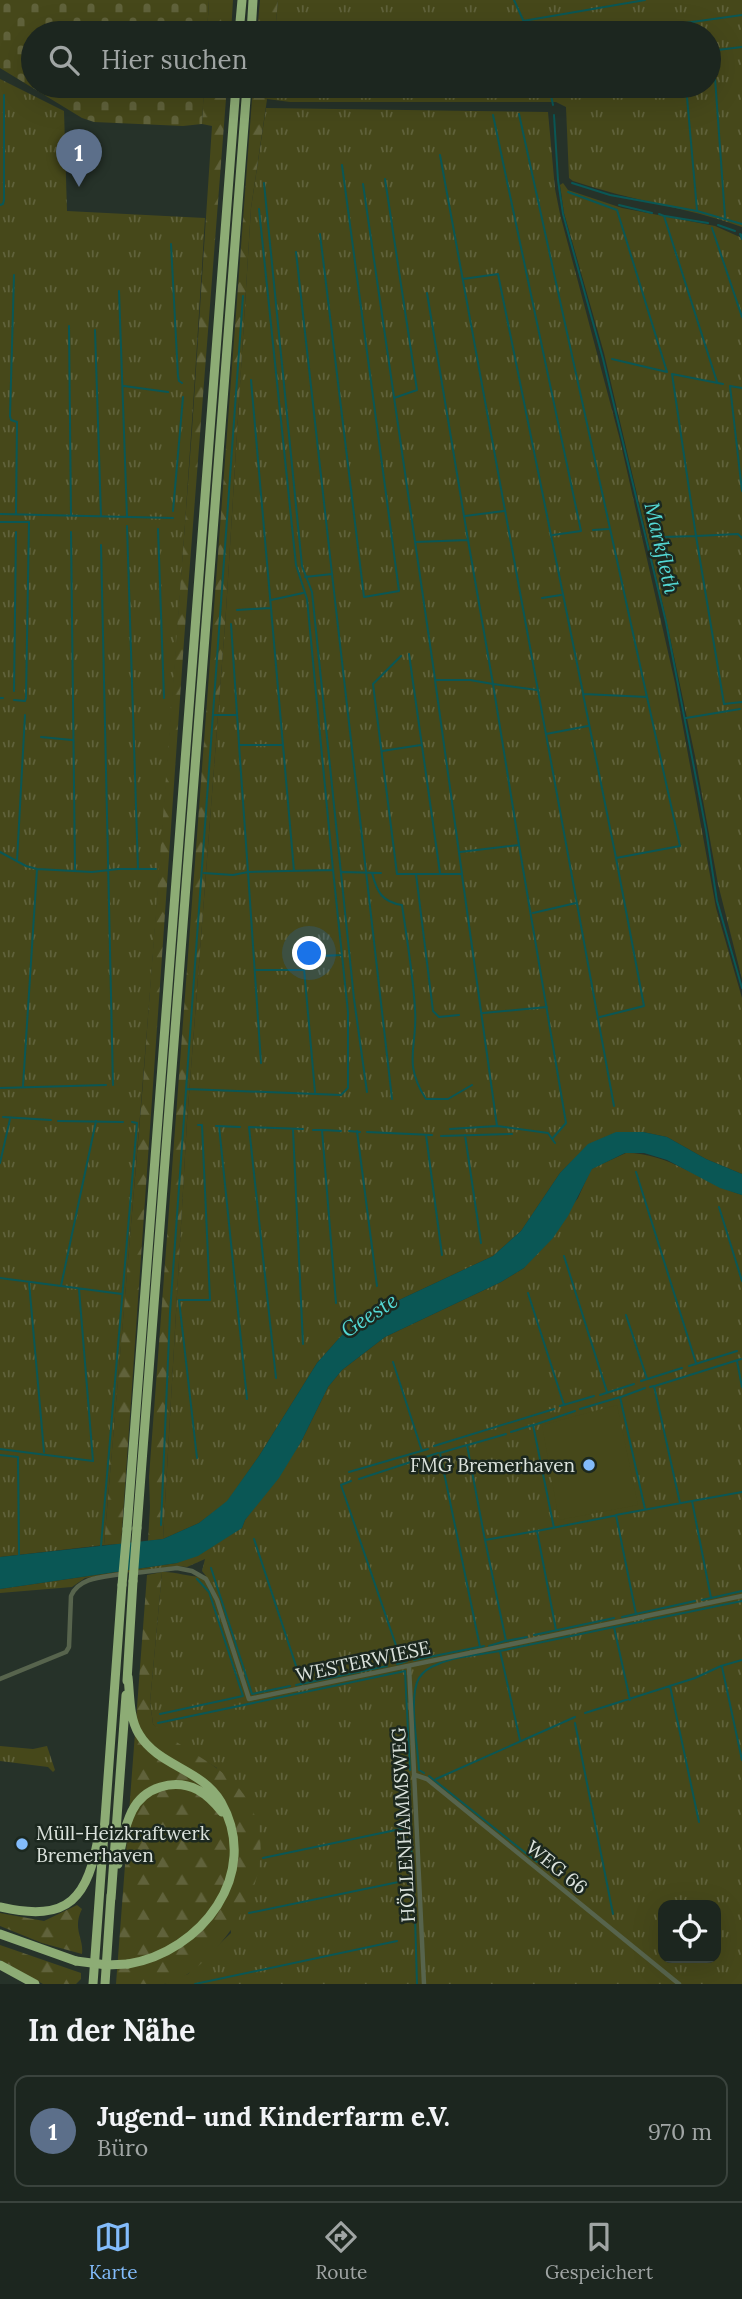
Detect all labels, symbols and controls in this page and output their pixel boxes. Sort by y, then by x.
search box [21,21,721,98]
icon: search [45,41,83,79]
text: Hier suchen [101,43,247,76]
pin: 1 [56,129,102,187]
water label: Markfleth [638,499,686,597]
your location [292,936,326,970]
water label: Geeste [335,1287,403,1343]
place label: FMG Bremerhaven [410,1453,575,1477]
marker: FMG Bremerhaven [581,1457,597,1473]
street label: WESTERWIESE [294,1635,432,1687]
street label: HÖLLENHAMMSWEG [386,1726,420,1923]
place label: Müll-Heizkraftwerk Bremerhaven [36,1821,211,1867]
street label: WEG 66 [521,1835,593,1899]
marker: Müll-Heizkraftwerk Bremerhaven [14,1836,30,1852]
map controls [658,1900,721,1963]
button: locate [658,1900,721,1963]
text: In der Nähe [28,2011,196,2049]
text: Jugend- und Kinderfarm e.V. [97,2100,450,2133]
text: 1 [48,2117,58,2146]
text: 970 m [648,2117,712,2146]
text: Büro [97,2133,148,2162]
tab: Karte [89,2218,138,2284]
tab: Route [315,2218,367,2284]
tab: Gespeichert [545,2218,653,2284]

